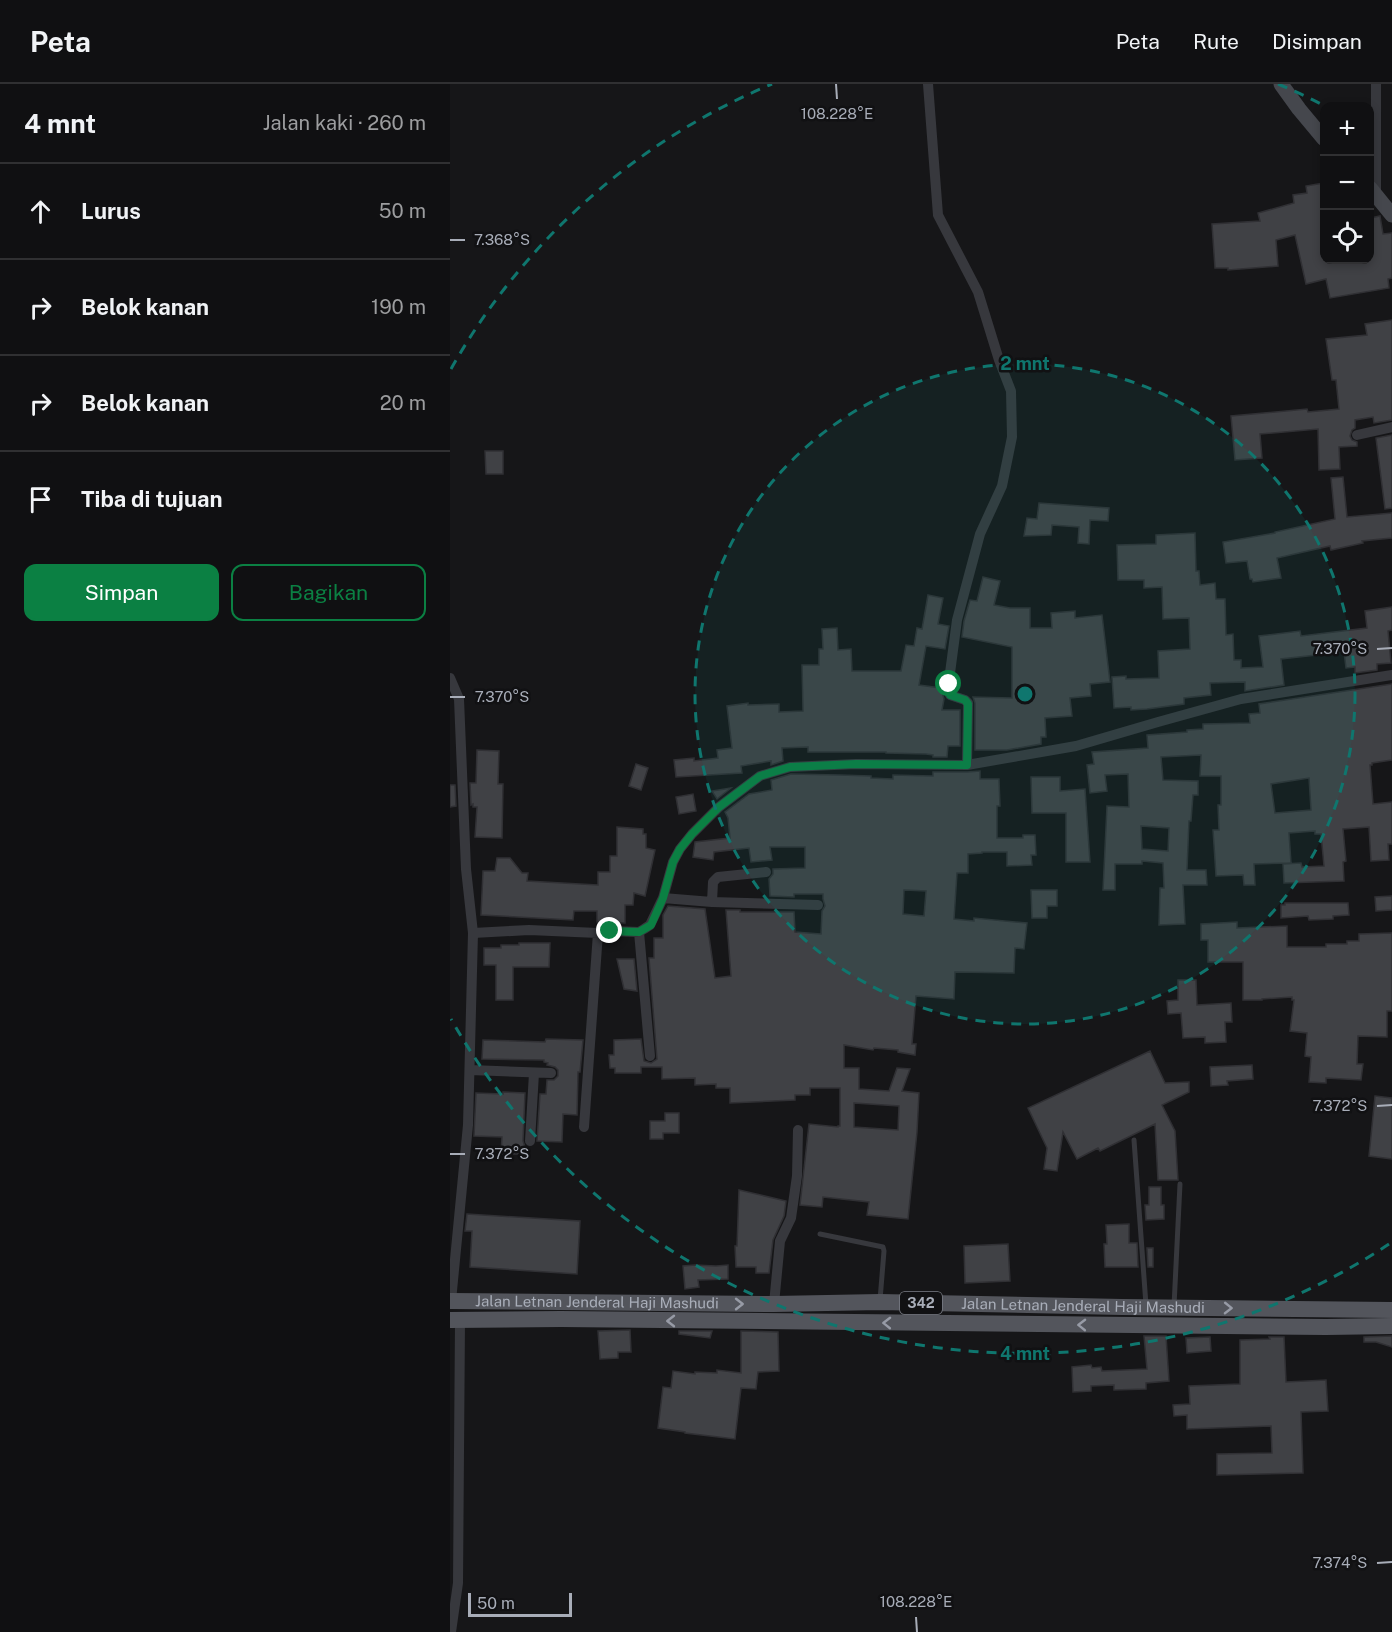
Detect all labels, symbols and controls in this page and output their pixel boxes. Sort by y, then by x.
text: Peta [30,25,91,58]
text: Peta [1116,29,1160,54]
text: Rute [1193,29,1239,54]
text: Disimpan [1272,29,1362,54]
map controls [1320,102,1374,264]
button: + [1320,102,1374,156]
text: 108.228°E [801,105,873,122]
text: 4 mnt [24,108,96,139]
text: Jalan kaki · 260 m [263,111,426,135]
button: − [1320,156,1374,210]
icon: ahead [24,195,57,228]
text: Lurus [81,198,141,224]
text: 50 m [379,199,426,223]
button: locate [1320,210,1374,264]
text: 7.368°S [474,231,530,248]
icon: right [24,291,57,324]
text: Belok kanan [81,294,209,320]
text: 190 m [371,295,426,319]
text: 2 mnt [1000,353,1050,374]
icon: right [24,387,57,420]
text: Belok kanan [81,390,209,416]
text: 20 m [380,391,426,415]
icon: arrive [24,483,57,516]
text: Tiba di tujuan [81,486,222,512]
button: Simpan [24,564,219,621]
button: Bagikan [231,564,426,621]
text: 7.370°S [1313,640,1367,657]
route start [935,670,961,696]
centre of rings [1015,684,1035,704]
text: 7.370°S [475,688,529,705]
route end [596,917,622,943]
text: 7.372°S [1313,1097,1367,1114]
text: 7.372°S [475,1145,529,1162]
street label: Jalan Letnan Jenderal Haji Mashudi [475,1292,719,1311]
road number: 342 [900,1292,942,1314]
street label: Jalan Letnan Jenderal Haji Mashudi [961,1295,1205,1316]
one-way arrow [735,1298,744,1310]
one-way arrow [1224,1302,1233,1315]
one-way arrow [666,1315,675,1327]
one-way arrow [882,1317,891,1329]
one-way arrow [1077,1319,1086,1331]
text: 4 mnt [1000,1343,1050,1364]
text: 7.374°S [1313,1554,1367,1571]
scale bar [468,1590,572,1618]
text: 108.228°E [880,1593,952,1610]
text: 50 m [477,1594,515,1613]

